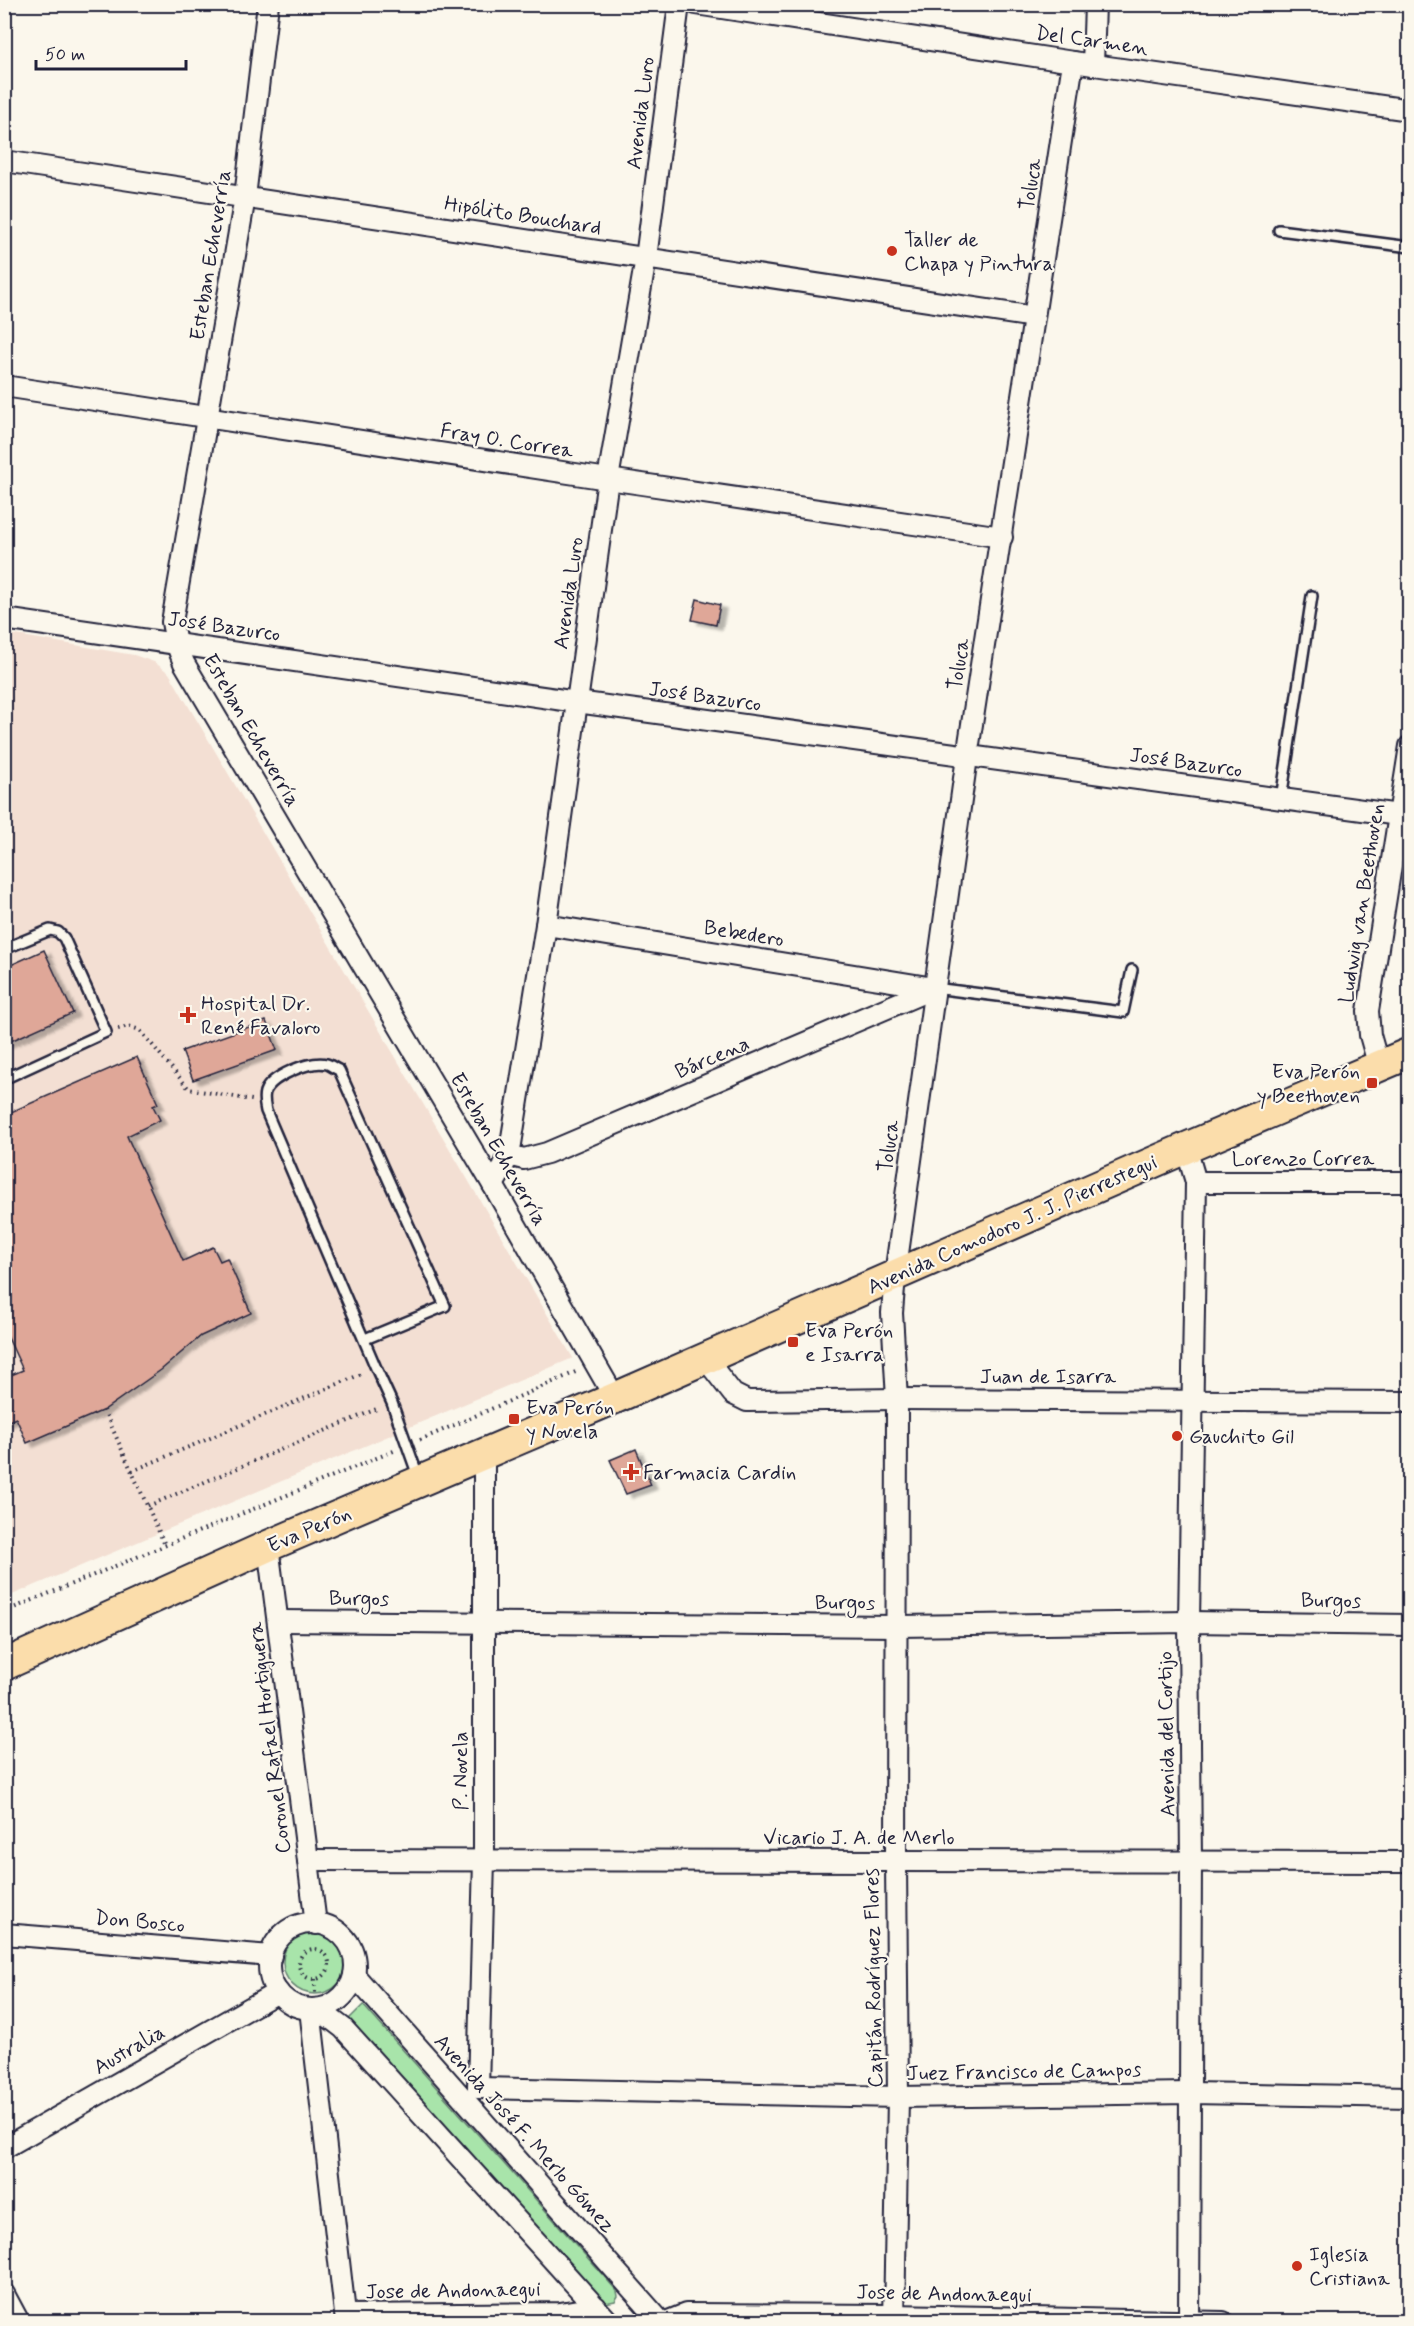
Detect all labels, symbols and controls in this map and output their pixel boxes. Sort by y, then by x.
street label: Del Carmen [1034,19,1151,63]
scale bar [36,33,186,71]
text: 50 m [45,43,85,67]
street label: Avenida Luro [620,55,662,171]
street label: Toluca [1013,156,1049,212]
street label: Esteban Echeverría [184,168,238,342]
street label: Hipólito Bouchard [442,190,603,242]
place label: Taller de Chapa y Pintura [904,226,1053,278]
marker: Taller de Chapa y Pintura [885,244,899,258]
street label: Fray O. Correa [438,417,576,465]
street label: Avenida Luro [547,535,591,651]
street label: José Bazurco [166,605,282,649]
street label: Toluca [941,636,977,692]
street label: Esteban Echeverría [196,649,306,812]
street label: José Bazurco [647,675,763,719]
street label: José Bazurco [1128,741,1244,785]
street label: Ludwig van Beethoven [1332,801,1392,1005]
street label: Bebedero [702,914,786,954]
place label: Hospital Dr. René Favaloro [201,990,320,1042]
marker: Hospital Dr. René Favaloro [179,1006,197,1024]
street label: Bárcena [671,1030,754,1086]
place label: Eva Perón y Beethoven [1257,1058,1360,1110]
street label: Esteban Echeverría [443,1068,553,1231]
marker: Eva Perón y Beethoven [1365,1076,1379,1090]
street label: Toluca [871,1118,907,1174]
street label: Lorenzo Correa [1232,1145,1375,1173]
street label: Avenida Comodoro J. J. Pierrestegui [863,1148,1162,1302]
place label: Eva Perón e Isarra [805,1317,893,1369]
marker: Eva Perón e Isarra [786,1335,800,1349]
street label: Juan de Isarra [980,1363,1117,1391]
place label: Eva Perón y Novela [526,1394,614,1446]
marker: Eva Perón y Novela [507,1412,521,1426]
place label: Gauchito Gil [1189,1423,1294,1451]
marker: Gauchito Gil [1170,1429,1184,1443]
place label: Farmacia Cardin [643,1459,796,1487]
marker: Farmacia Cardin [624,1465,638,1479]
street label: Eva Perón [263,1500,356,1560]
street label: Burgos [329,1584,389,1615]
street label: Burgos [1301,1586,1361,1617]
street label: Burgos [815,1589,875,1618]
street label: Coronel Rafael Hortiguera [242,1620,298,1855]
street label: Avenida del Cortijo [1152,1651,1182,1817]
street label: P. Novela [447,1732,475,1810]
street label: Vicario J. A. de Merlo [763,1824,955,1852]
street label: Capitán Rodríguez Flores [858,1868,890,2088]
street label: Don Bosco [94,1904,186,1940]
street label: Australia [89,2018,170,2082]
street label: Avenida José F. Merlo Gómez [427,2028,621,2239]
street label: Juez Francisco de Campos [907,2056,1142,2088]
place label: Iglesia Cristiana [1309,2241,1390,2293]
marker: Iglesia Cristiana [1290,2259,1304,2273]
street label: Jose de Andonaegui [365,2275,541,2307]
street label: Jose de Andonaegui [856,2278,1032,2310]

